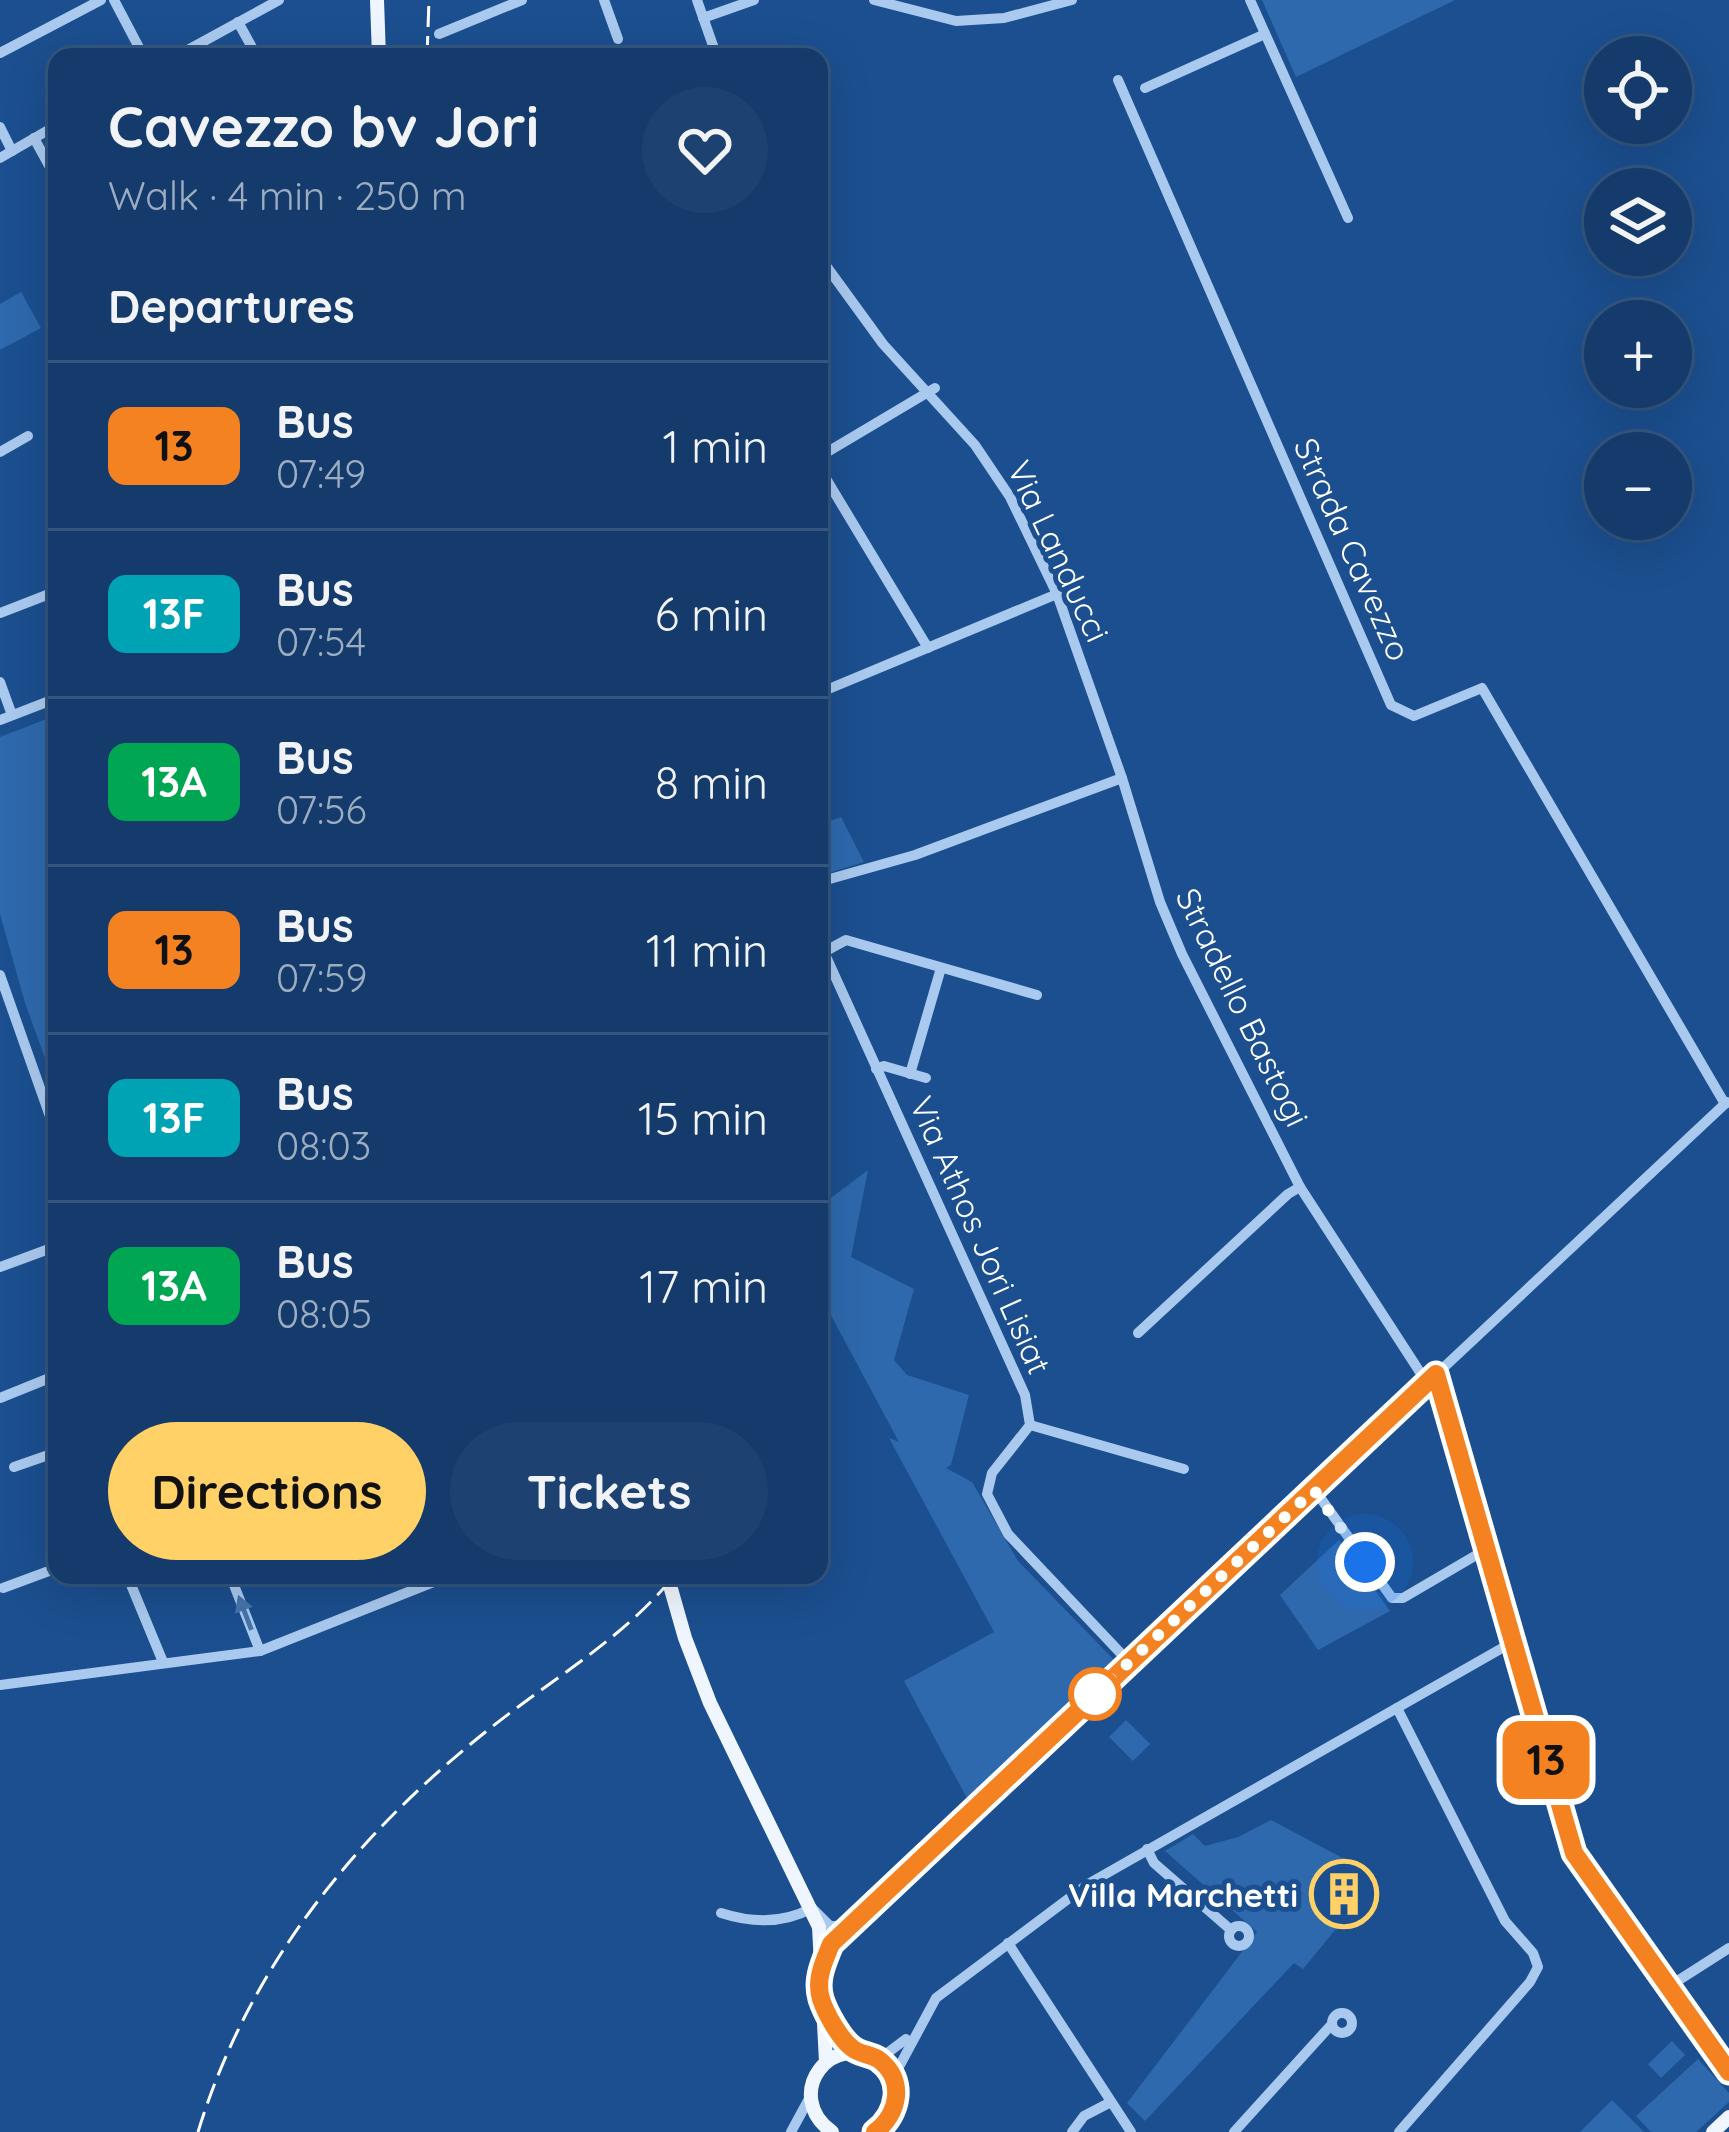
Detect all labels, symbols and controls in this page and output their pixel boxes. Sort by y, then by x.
map controls [1584,36,1692,540]
button: locate [1584,36,1692,144]
button: heart [642,87,768,213]
text: Cavezzo bv Jori [108,90,539,161]
button: layers [1584,168,1692,276]
text: Walk · 4 min · 250 m [108,171,467,220]
text: Departures [108,278,355,334]
button: + [1584,300,1692,408]
text: Bus [276,393,354,449]
text: 1 min [662,418,768,474]
text: 13 [155,419,193,472]
street label: Strada Cavezzo [1286,431,1420,667]
button: − [1584,432,1692,540]
text: 07:49 [276,449,366,498]
street label: Via Landucci [999,454,1119,648]
text: Bus [276,561,354,617]
text: 6 min [655,586,768,642]
text: 13F [143,587,205,640]
text: 07:54 [276,617,366,666]
text: Bus [276,729,354,785]
text: 8 min [655,754,768,810]
text: 13A [141,755,207,808]
text: 07:56 [276,785,367,834]
street label: Stradello Bastogi [1168,881,1318,1133]
text: Bus [276,897,354,953]
text: 11 min [646,922,768,978]
text: 13 [155,923,193,976]
text: 07:59 [276,953,367,1002]
text: Bus [276,1065,354,1121]
text: 15 min [638,1090,768,1146]
street label: Via Athos Jori Lisiat [901,1090,1061,1380]
text: 13F [143,1091,205,1144]
text: 08:03 [276,1121,371,1170]
text: Bus [276,1233,354,1289]
text: 17 min [639,1258,768,1314]
text: 13A [141,1259,207,1312]
text: 08:05 [276,1289,372,1338]
button: Directions [108,1422,426,1560]
button: Tickets [450,1422,768,1560]
your location [1335,1532,1395,1592]
one-way arrow [235,1595,254,1631]
unlabelled marker [1070,1669,1120,1719]
line badge: 13 [1492,1721,1600,1799]
text: 13 [1527,1733,1565,1786]
building icon: Villa Marchetti [1309,1859,1379,1929]
place label: Villa Marchetti [1068,1874,1298,1915]

